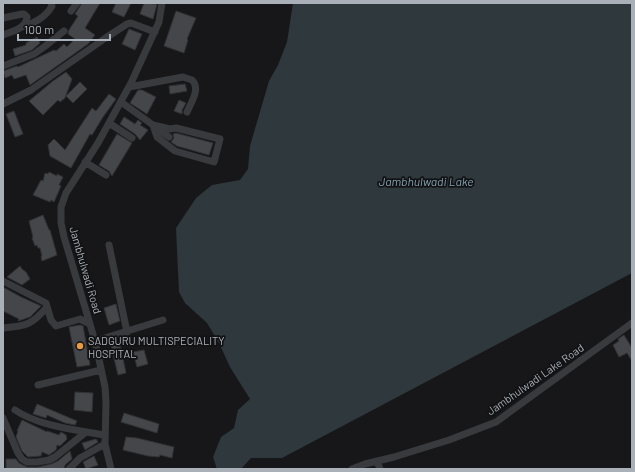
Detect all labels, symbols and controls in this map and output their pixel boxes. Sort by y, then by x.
scale bar [18,16,110,42]
text: 100 m [24,22,54,36]
water label: Jambhulwadi Lake [378,174,474,188]
street label: Jambhulwadi Road [67,225,105,315]
place label: SADGURU MULTISPECIALITY HOSPITAL [88,334,225,360]
marker: SADGURU MULTISPECIALITY HOSPITAL [75,341,85,351]
street label: Jambhulwadi Lake Road [484,341,586,417]

